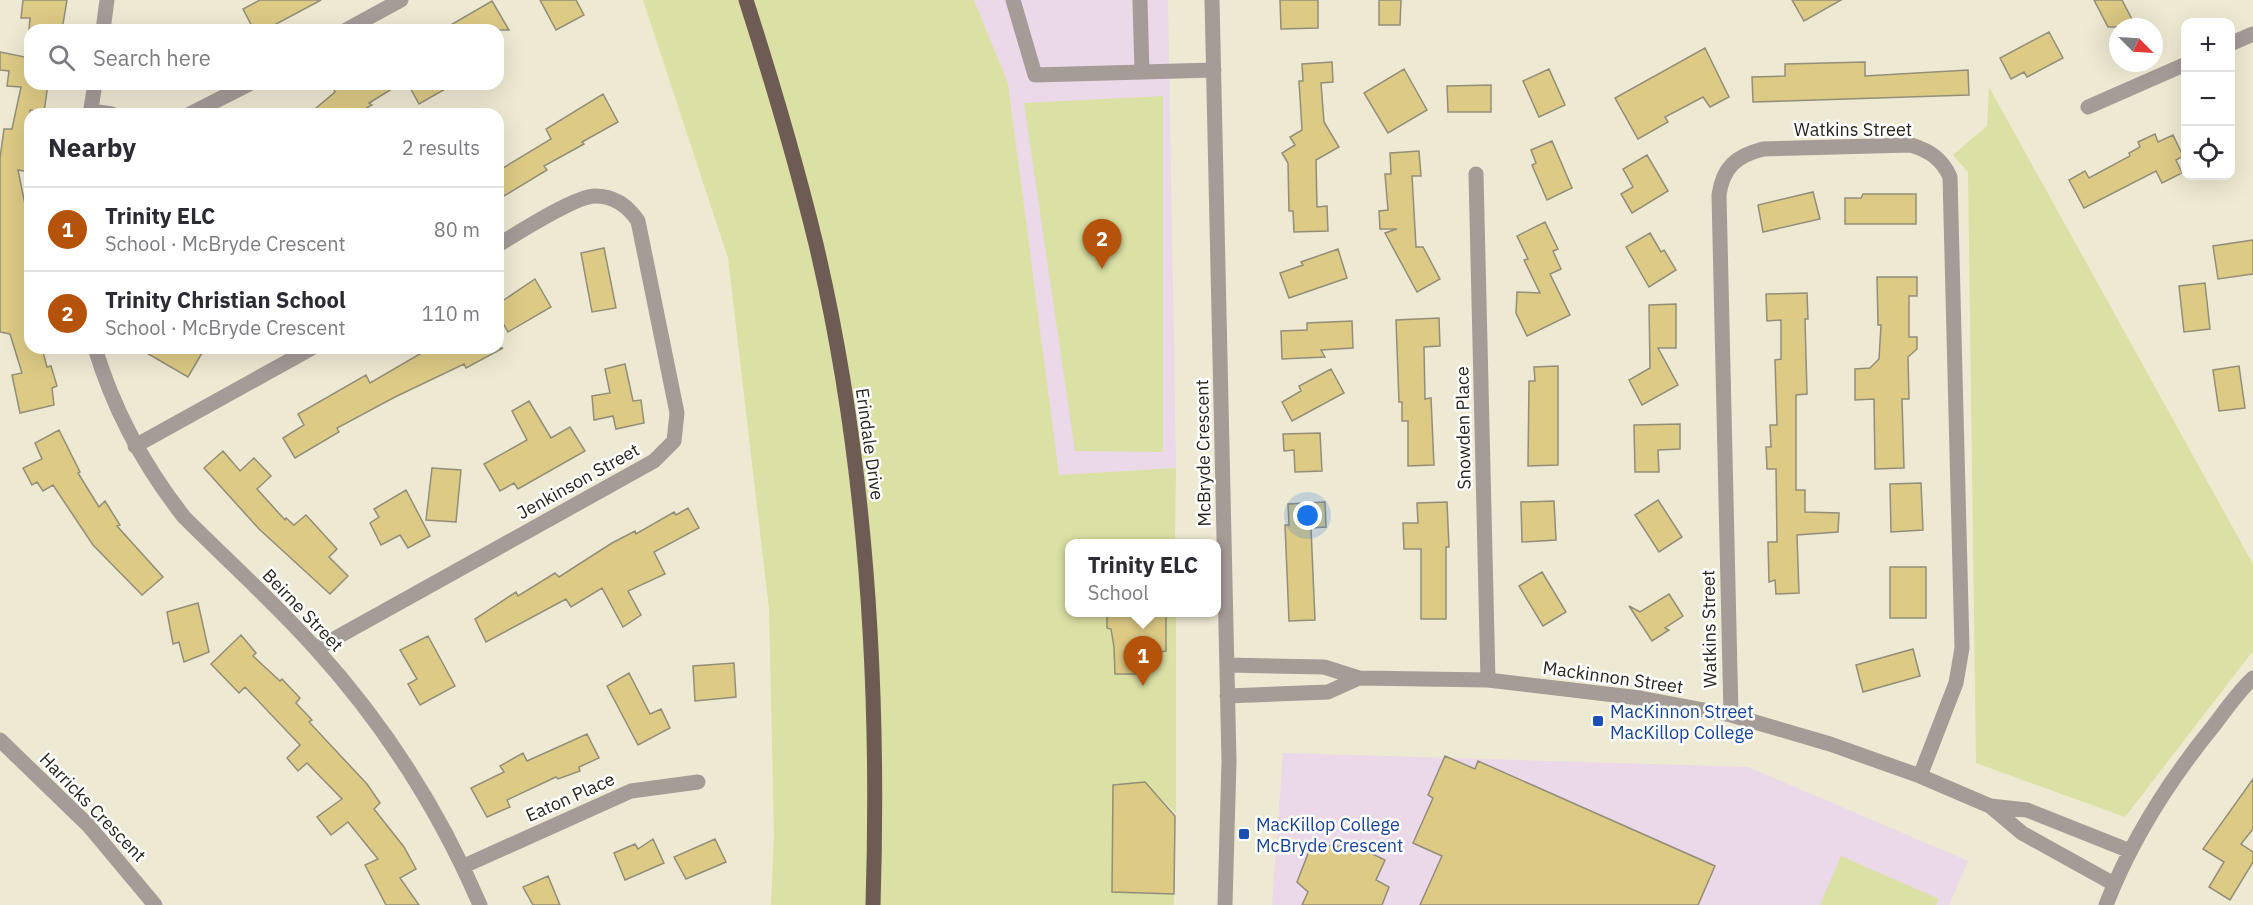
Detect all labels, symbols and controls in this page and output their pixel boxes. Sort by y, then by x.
north arrow [2109,18,2163,72]
map controls [2181,18,2235,180]
button: + [2181,18,2235,72]
search box [24,24,504,90]
icon: search [45,41,78,74]
text: Search here [93,43,211,72]
button: − [2181,72,2235,126]
street label: Watkins Street [1794,118,1912,141]
button: locate [2181,126,2235,180]
text: Nearby [48,130,136,164]
text: 2 results [402,134,480,161]
text: Trinity ELC [105,201,215,230]
text: 1 [62,216,74,243]
text: 80 m [434,216,480,243]
pin: 2 [1082,220,1122,269]
text: School · McBryde Crescent [105,230,346,257]
text: Trinity Christian School [105,285,346,314]
text: 2 [62,300,74,327]
text: 110 m [422,300,480,327]
text: School · McBryde Crescent [105,314,346,341]
street label: Snowden Place [1450,366,1476,490]
street label: McBryde Crescent [1190,379,1216,527]
street label: Erindale Drive [851,387,889,502]
street label: Jenkinson Street [513,438,643,524]
your location [1293,501,1322,530]
popup [1065,539,1221,617]
text: Trinity ELC [1088,550,1198,579]
street label: Beirne Street [258,564,348,656]
street label: Watkins Street [1696,570,1722,688]
text: School [1088,579,1149,606]
pin: 1 [1124,636,1162,686]
street label: Mackinnon Street [1541,656,1685,698]
place label: MacKinnon Street MacKillop College [1610,700,1754,744]
marker: MacKinnon Street MacKillop College [1591,714,1605,728]
street label: Harricks Crescent [35,748,151,866]
street label: Eaton Place [522,767,618,827]
place label: MacKillop College McBryde Crescent [1256,813,1403,857]
marker: MacKillop College McBryde Crescent [1237,827,1251,841]

